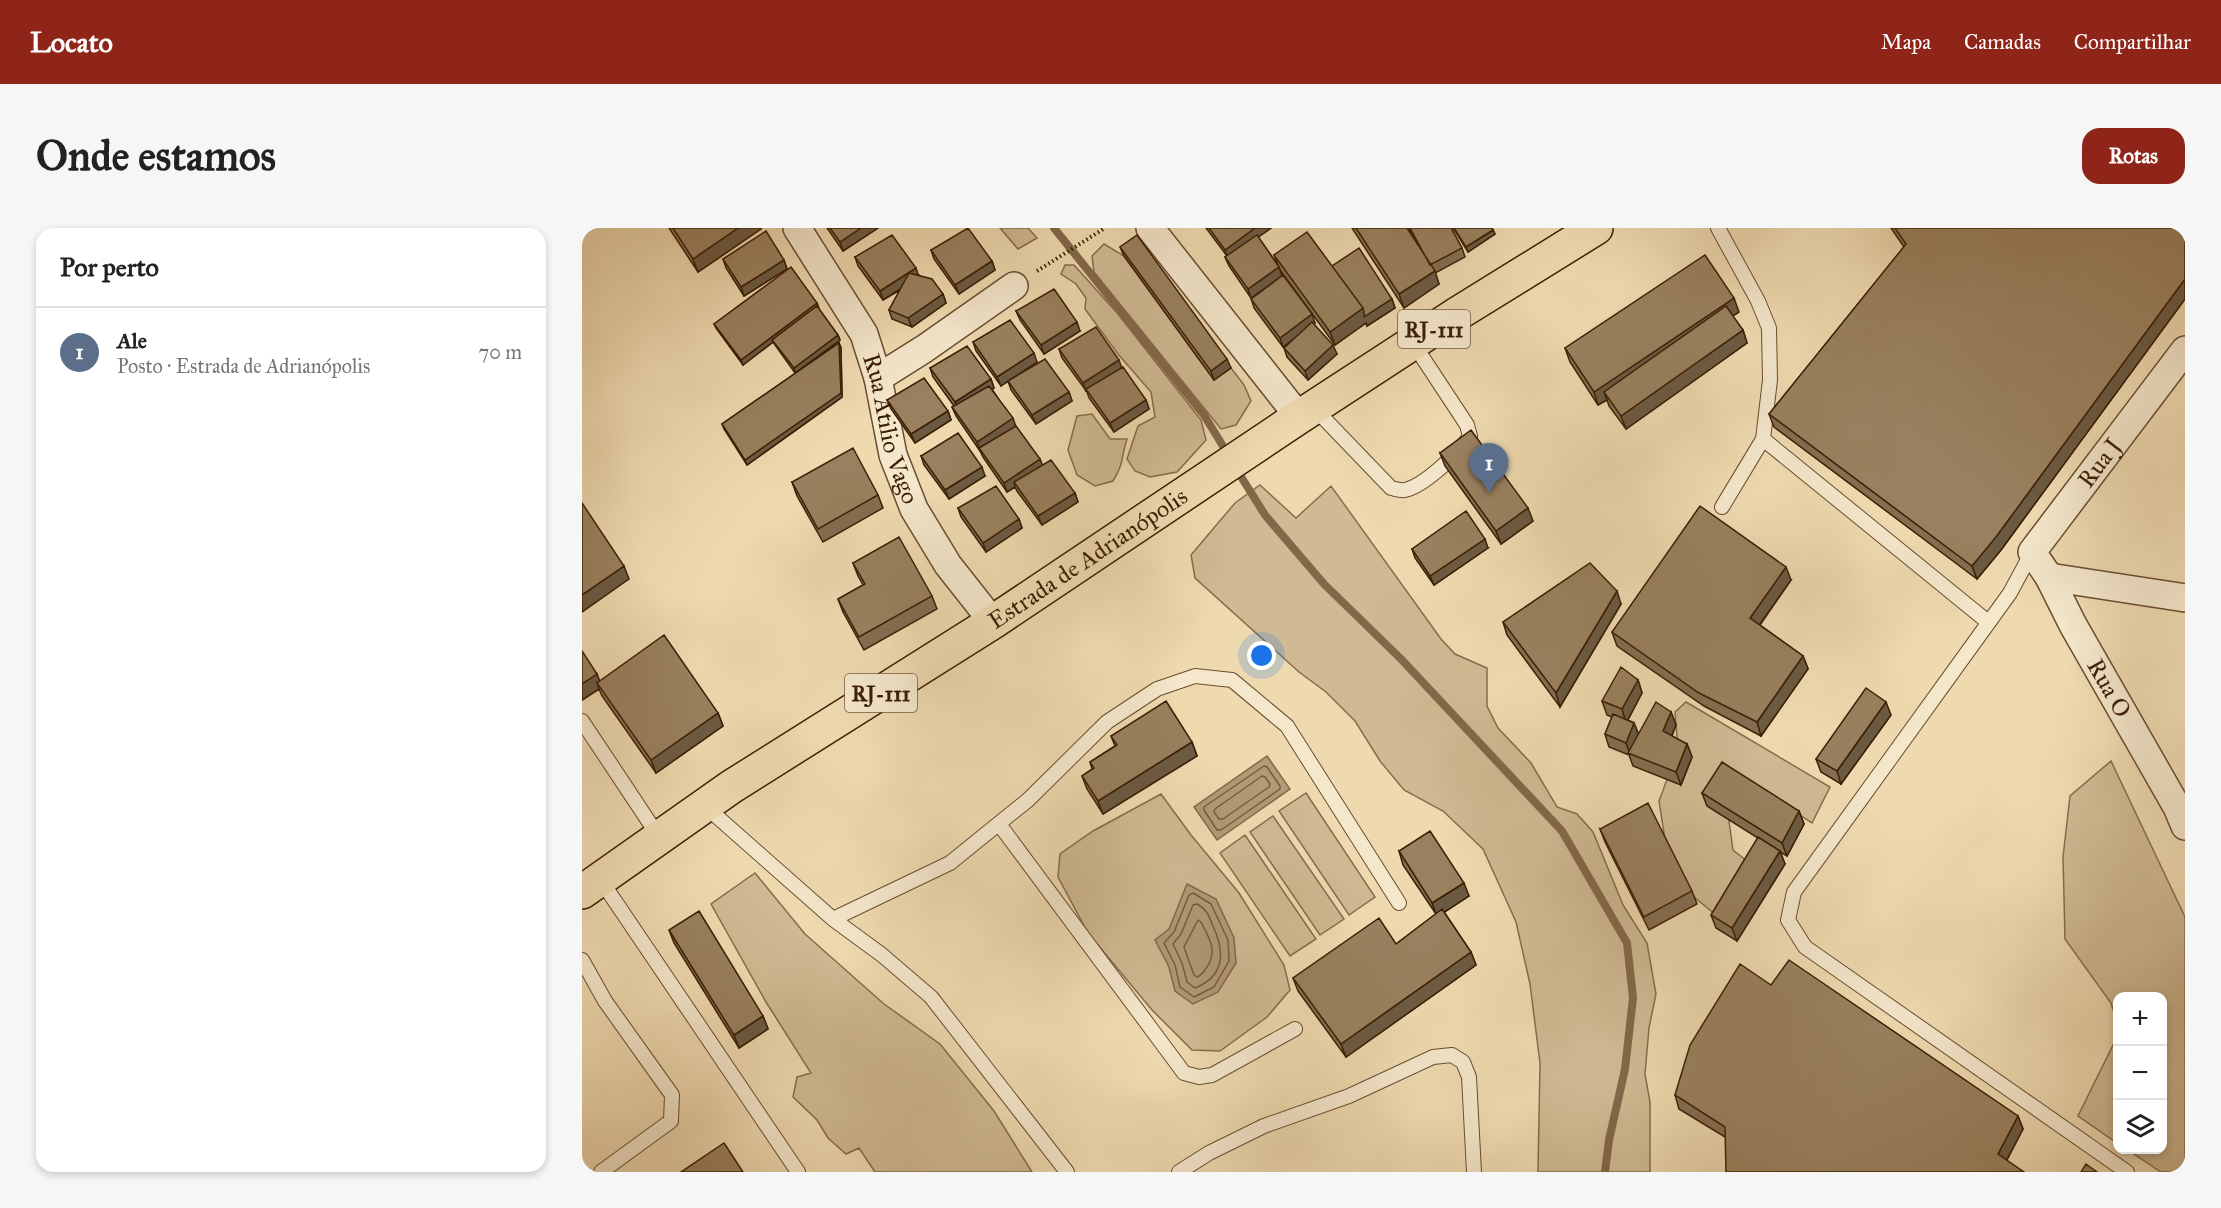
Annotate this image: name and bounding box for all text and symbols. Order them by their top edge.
text: Locato [30,25,113,60]
text: Mapa [1881,29,1931,55]
text: Camadas [1964,29,2041,55]
text: Compartilhar [2074,29,2191,55]
button: Rotas [2082,128,2185,184]
text: Onde estamos [36,130,276,182]
text: Por perto [60,251,159,283]
road number: RJ-111 [1398,310,1470,348]
text: Ale [117,327,147,354]
text: 1 [76,340,83,364]
text: 70 m [479,340,522,364]
street label: Rua Atilio Vago [856,350,926,508]
text: Posto · Estrada de Adrianópolis [117,354,370,378]
street label: Rua J [2071,432,2128,494]
pin: 1 [1470,444,1508,493]
street label: Estrada de Adrianópolis [982,481,1193,636]
your location [1247,641,1276,670]
street label: Rua O [2080,653,2138,723]
road number: RJ-111 [845,674,917,712]
map controls [2113,992,2167,1154]
button: + [2113,992,2167,1046]
button: − [2113,1046,2167,1100]
button: layers [2113,1100,2167,1154]

